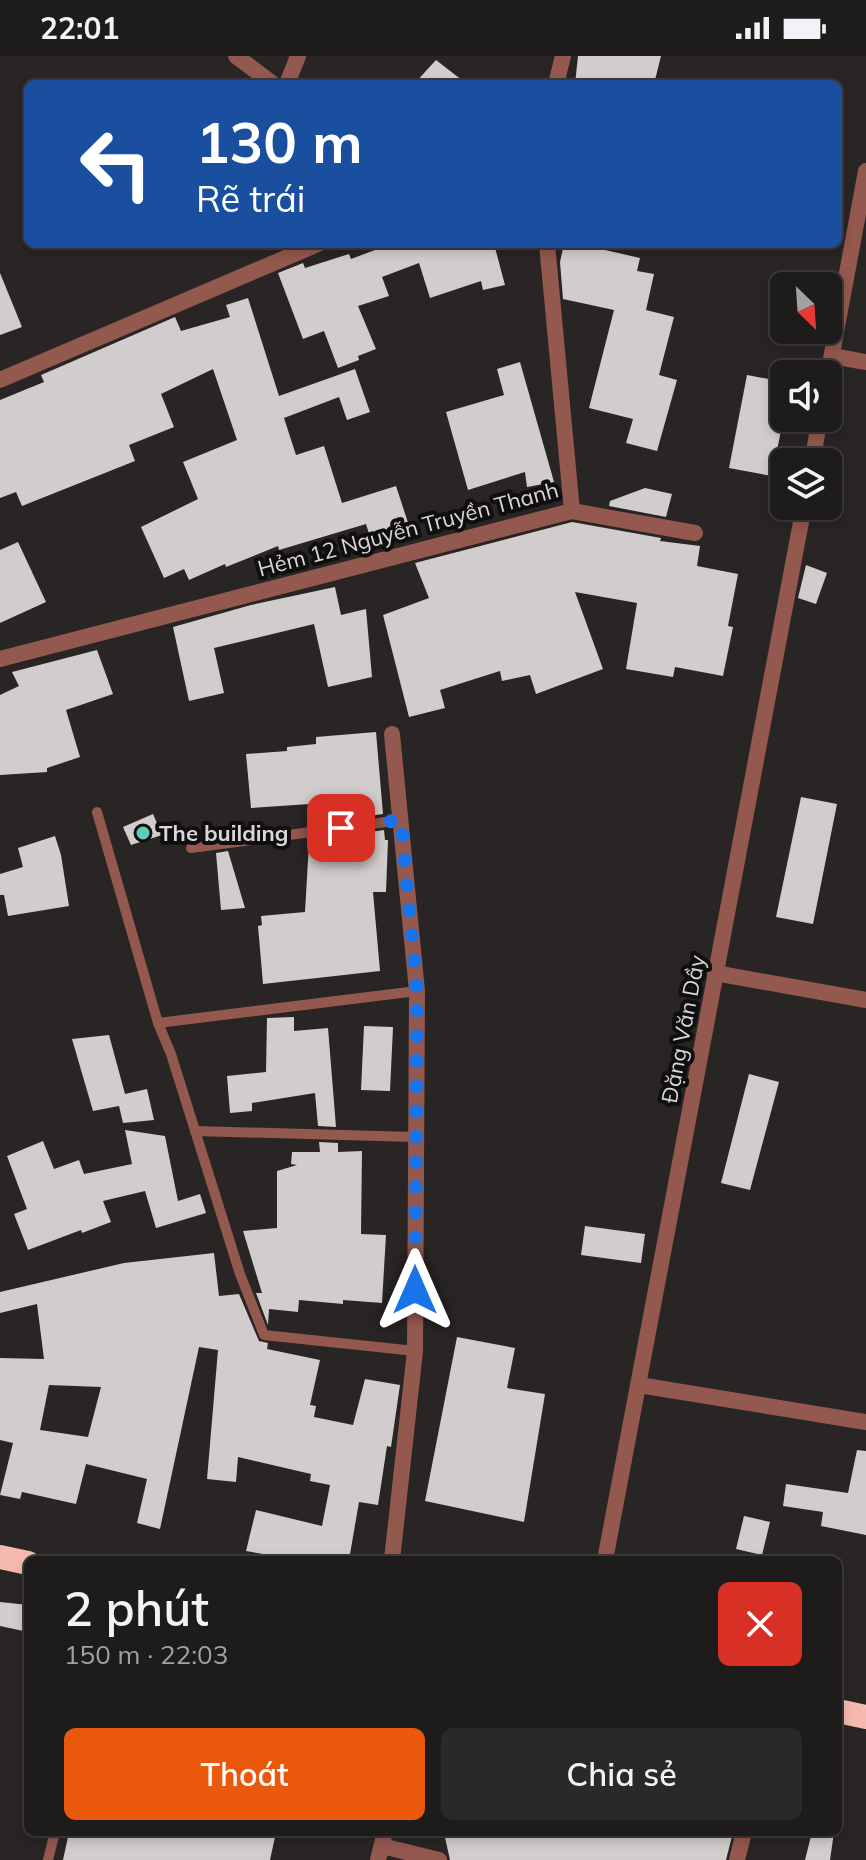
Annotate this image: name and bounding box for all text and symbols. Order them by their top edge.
text: 22:01 [40,9,119,47]
text: 130 m [196,107,363,177]
icon: left [64,112,168,216]
text: Rẽ trái [196,176,305,221]
north arrow [770,272,842,344]
map controls [770,272,842,520]
button: sound [770,360,842,432]
button: layers [770,448,842,520]
street label: Hẻm 12 Nguyễn Truyền Thanh [255,475,561,583]
pin [307,794,375,862]
icon: arrive [319,806,363,850]
place label: The building [159,819,289,847]
marker: The building [134,824,152,842]
street label: Đặng Văn Dầy [655,952,711,1105]
position arrow [373,1248,457,1332]
text: 2 phút [64,1578,209,1638]
button: close [718,1582,802,1666]
text: 150 m · 22:03 [64,1638,228,1671]
button: Thoát [64,1728,425,1820]
button: Chia sẻ [441,1728,802,1820]

